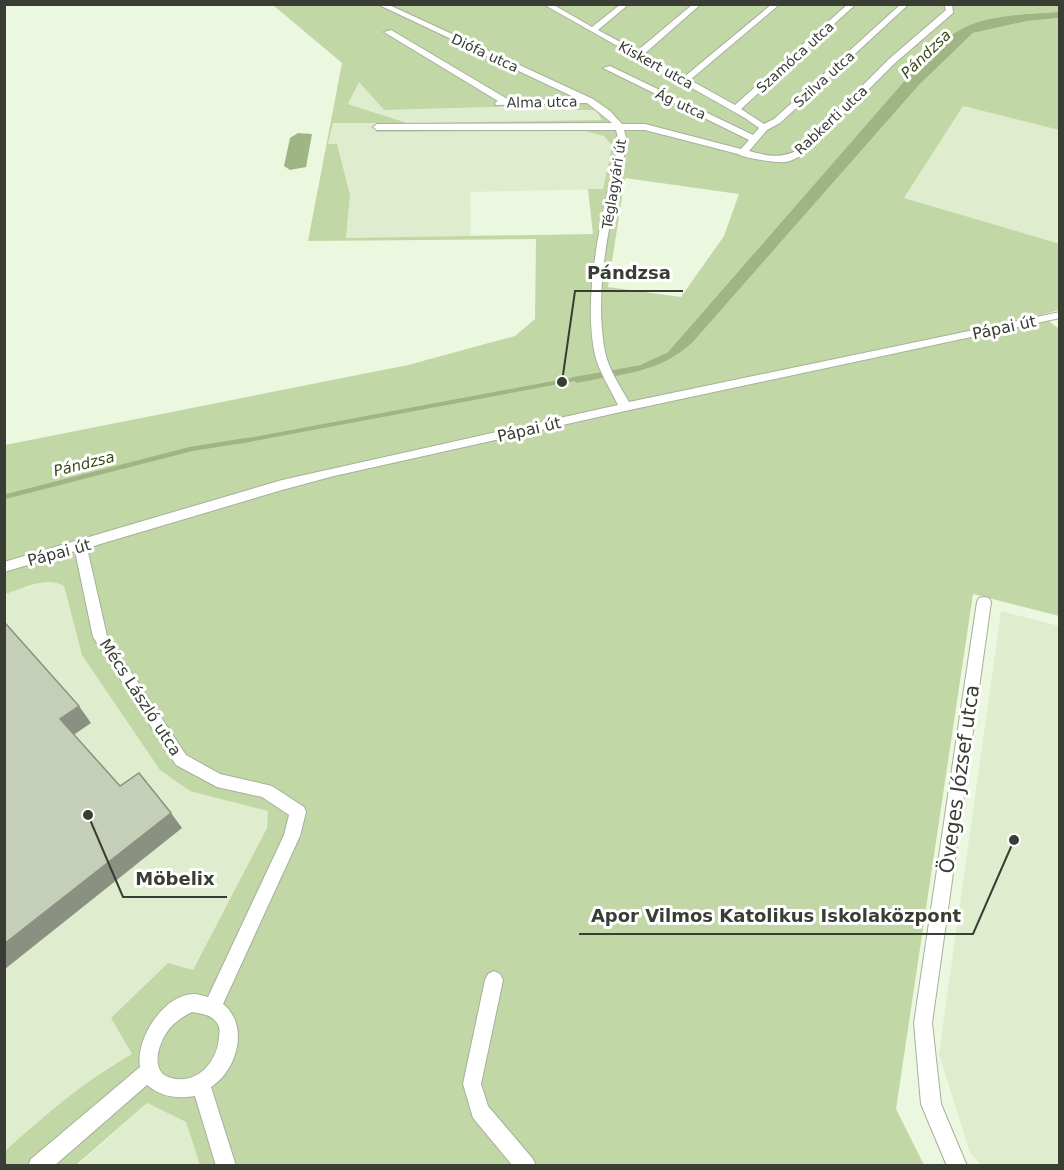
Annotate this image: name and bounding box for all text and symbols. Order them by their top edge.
street label: Szamóca utca [753,18,837,96]
water label: Pándzsa [897,26,955,82]
street label: Diófa utca [449,31,521,75]
street label: Kiskert utca [616,38,696,92]
street label: Szilva utca [790,48,858,110]
street label: Rabkerti utca [791,82,871,158]
street label: Ág utca [653,85,709,123]
street label: Alma utca [506,93,578,111]
street label: Téglagyári út [599,138,629,231]
callout: Pándzsa [575,255,683,291]
text: Pándzsa [587,262,671,283]
street label: Pápai út [971,311,1038,344]
street label: Pápai út [495,413,563,446]
water label: Pándzsa [52,448,116,480]
street label: Pápai út [25,535,93,570]
street label: Mécs László utca [96,635,185,759]
street label: Öveges József utca [934,683,984,875]
callout: Möbelix [123,861,227,897]
text: Möbelix [135,868,215,889]
callout: Apor Vilmos Katolikus Iskolaközpont [579,898,973,934]
text: Apor Vilmos Katolikus Iskolaközpont [591,905,961,926]

